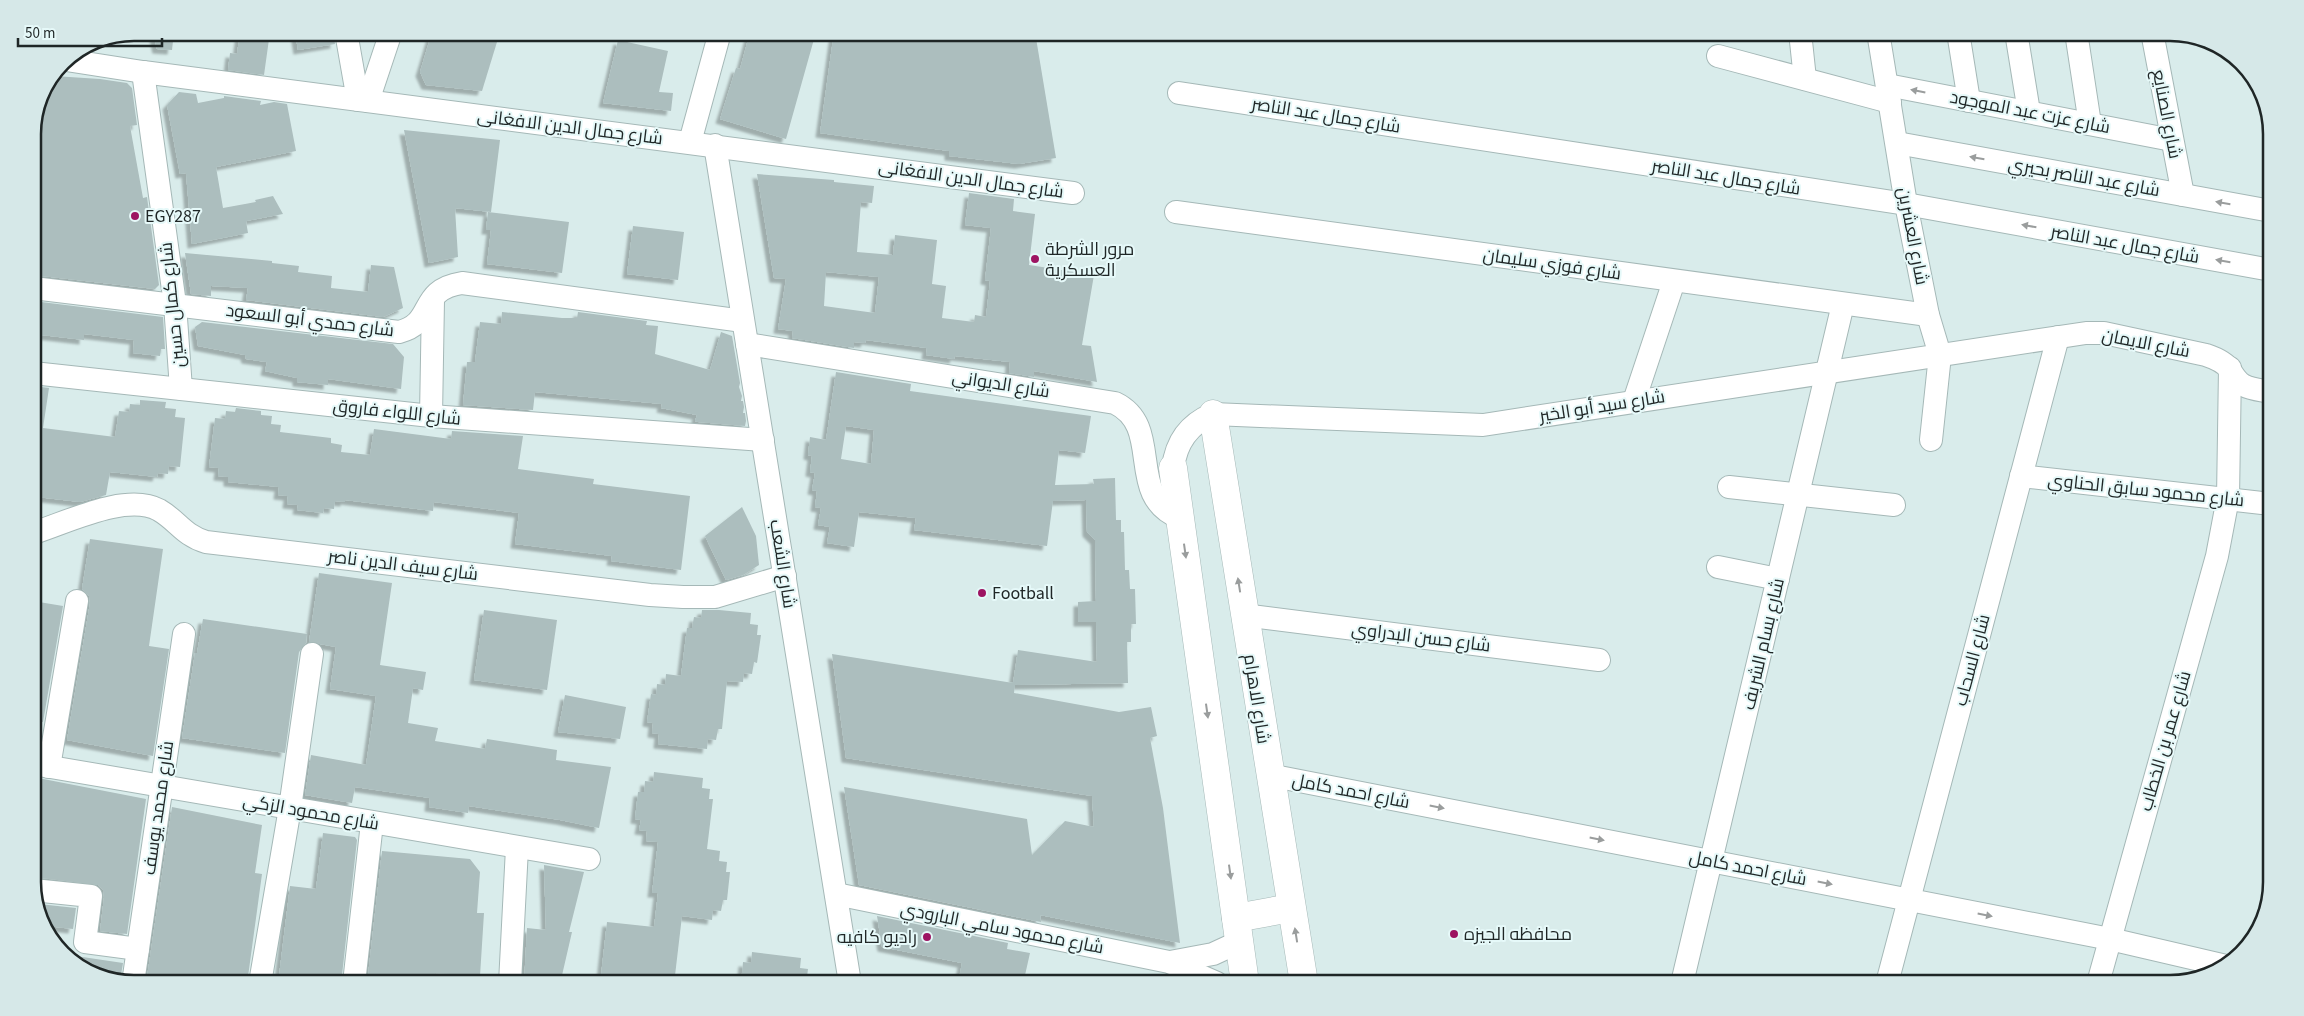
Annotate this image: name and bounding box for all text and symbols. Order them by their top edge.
scale bar [18,15,161,47]
text: 50 m [25,23,55,44]
street label: شارع الصنايع [2146,67,2187,161]
street label: شارع عزت عبد الموجود [1948,85,2112,140]
one-way arrow [1910,87,1926,95]
street label: شارع جمال عبد الناصر [1249,91,1402,140]
street label: شارع جمال الدين الافغانى [476,104,664,151]
street label: شارع عبد الناصر بحيري [2006,152,2162,204]
street label: شارع جمال عبد الناصر [1649,153,1802,202]
street label: شارع جمال الدين الافغانى [877,154,1065,205]
one-way arrow [1970,154,1985,162]
street label: شارع العشرين [1891,185,1934,287]
one-way arrow [2215,198,2231,206]
place label: EGY287 [145,204,201,229]
marker: EGY287 [129,210,141,222]
street label: شارع جمال عبد الناصر [2048,219,2201,270]
one-way arrow [2021,222,2037,230]
place label: مرور الشرطة العسكرية [1045,237,1134,283]
street label: شارع كمال حسين [153,241,192,369]
street label: شارع فوزي سليمان [1481,242,1623,288]
marker: مرور الشرطة العسكرية [1029,253,1041,265]
one-way arrow [2215,257,2231,265]
street label: شارع حمدي أبو السعود [224,298,396,344]
street label: شارع الايمان [2100,323,2192,364]
street label: شارع الديواني [950,364,1052,406]
street label: شارع سيد أبو الخير [1536,384,1667,429]
street label: شارع اللواء فاروق [332,393,462,432]
street label: شارع محمود سابق الحناوي [2046,468,2246,514]
street label: شارع الشعب [763,518,802,610]
one-way arrow [1181,543,1189,559]
street label: شارع سيف الدين ناصر [325,544,480,587]
street label: شارع بسام الشريف [1736,576,1791,712]
one-way arrow [1234,577,1242,593]
place label: Football [992,581,1054,606]
marker: Football [976,587,988,599]
street label: شارع السحاب [1948,611,1997,709]
street label: شارع حسن البدراوي [1350,617,1492,659]
street label: شارع الاهرام [1237,652,1276,746]
street label: شارع عمر بن الخطاب [2133,668,2197,814]
one-way arrow [1203,704,1211,720]
street label: شارع محمد يوسف [137,739,180,877]
street label: شارع احمد كامل [1290,768,1412,815]
street label: شارع محمود الزكي [241,788,381,838]
one-way arrow [1430,804,1446,812]
one-way arrow [1589,835,1605,843]
street label: شارع احمد كامل [1687,845,1809,892]
one-way arrow [1226,865,1234,881]
one-way arrow [1818,880,1834,888]
street label: شارع محمود سامي البارودي [898,896,1106,961]
one-way arrow [1977,911,1993,919]
place label: محافظه الجيزه [1464,922,1572,947]
place label: راديو كافيه [837,925,917,950]
one-way arrow [1292,927,1300,943]
marker: محافظه الجيزه [1448,928,1460,940]
marker: راديو كافيه [921,931,933,943]

